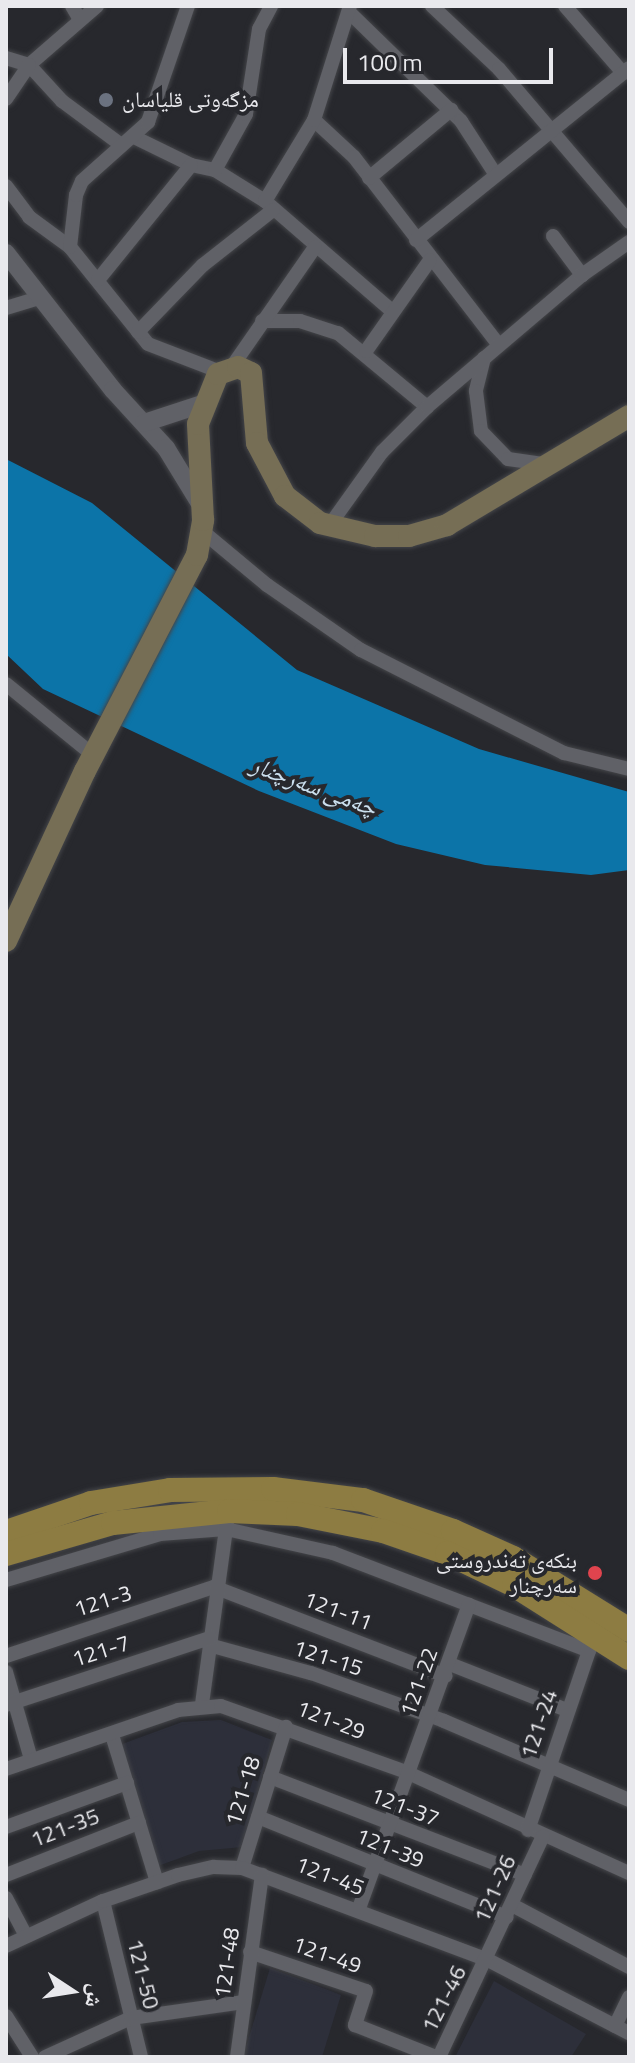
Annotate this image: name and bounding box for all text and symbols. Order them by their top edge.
scale bar [347,32,557,82]
text: 100 m [357,44,423,80]
place label: مزگەوتی قلیاسان [122,87,259,113]
marker: مزگەوتی قلیاسان [97,91,115,109]
water label: چەمی سەرچنار [247,750,381,822]
place label: بنکەی تەندروستی سەرچنار [436,1547,577,1598]
marker: بنکەی تەندروستی سەرچنار [584,1562,606,1584]
street label: 121-3 [71,1579,135,1623]
street label: 121-11 [300,1586,376,1636]
street label: 121-7 [69,1629,133,1673]
street label: 121-15 [290,1634,366,1682]
street label: 121-22 [394,1644,444,1720]
street label: 121-24 [515,1686,563,1762]
street label: 121-29 [293,1695,369,1745]
street label: 121-18 [220,1753,266,1829]
street label: 121-37 [367,1782,443,1832]
street label: 121-35 [27,1803,103,1853]
street label: 121-39 [352,1822,428,1874]
street label: 121-45 [292,1851,368,1901]
street label: 121-26 [468,1851,522,1927]
street label: 121-48 [209,1926,245,2000]
street label: 121-49 [289,1931,365,1979]
street label: 121-50 [122,1936,164,2012]
north arrow [32,1951,112,2031]
street label: 121-46 [416,1961,472,2037]
text: ش [76,1981,115,2011]

